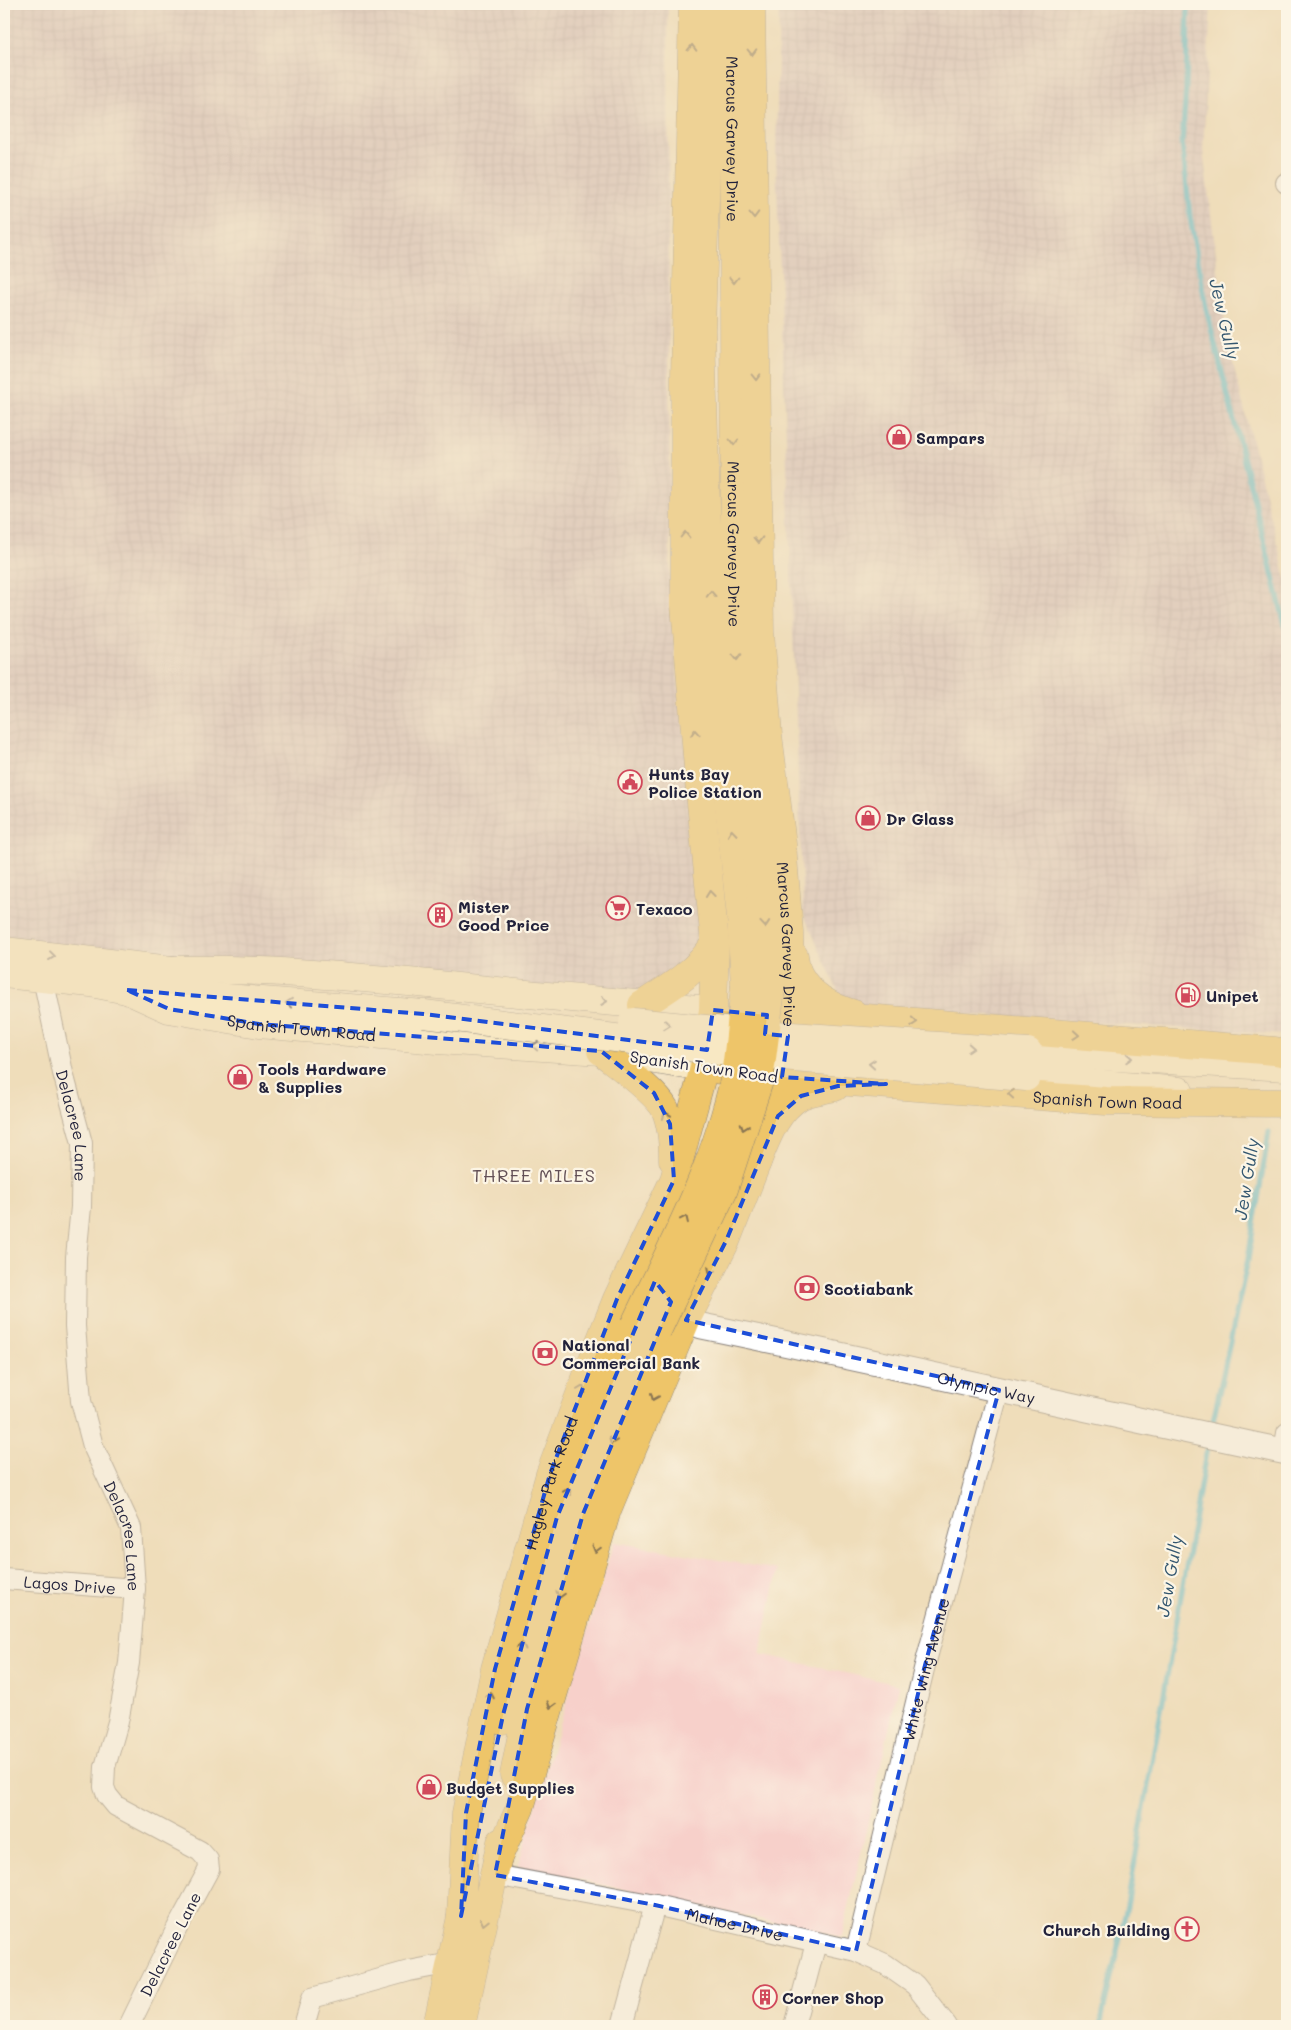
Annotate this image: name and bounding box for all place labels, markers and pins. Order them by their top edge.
shop icon: Sampars [886,424,912,450]
place label: Sampars [916,427,985,448]
place label: Hunts Bay Police Station [648,763,762,802]
public building icon: Hunts Bay Police Station [617,769,643,795]
shop icon: Dr Glass [855,805,881,831]
place label: Dr Glass [886,808,954,829]
supermarket icon: Texaco [605,895,631,921]
place label: Mister Good Price [458,896,549,935]
place label: Texaco [636,898,693,919]
building icon: Mister Good Price [427,902,453,928]
fuel station icon: Unipet [1175,982,1201,1008]
place label: Unipet [1206,985,1259,1006]
place label: Tools Hardware & Supplies [258,1058,386,1097]
shop icon: Tools Hardware & Supplies [227,1064,253,1090]
bank icon: Scotiabank [794,1275,820,1301]
place label: Scotiabank [824,1278,913,1299]
place label: National Commercial Bank [562,1334,700,1373]
bank icon: National Commercial Bank [532,1340,558,1366]
shop icon: Budget Supplies [416,1774,442,1800]
place label: Budget Supplies [446,1777,575,1798]
church icon: Church Building [1174,1916,1200,1942]
place label: Church Building [1043,1919,1170,1940]
building icon: Corner Shop [752,1984,778,2010]
place label: Corner Shop [782,1987,884,2008]

